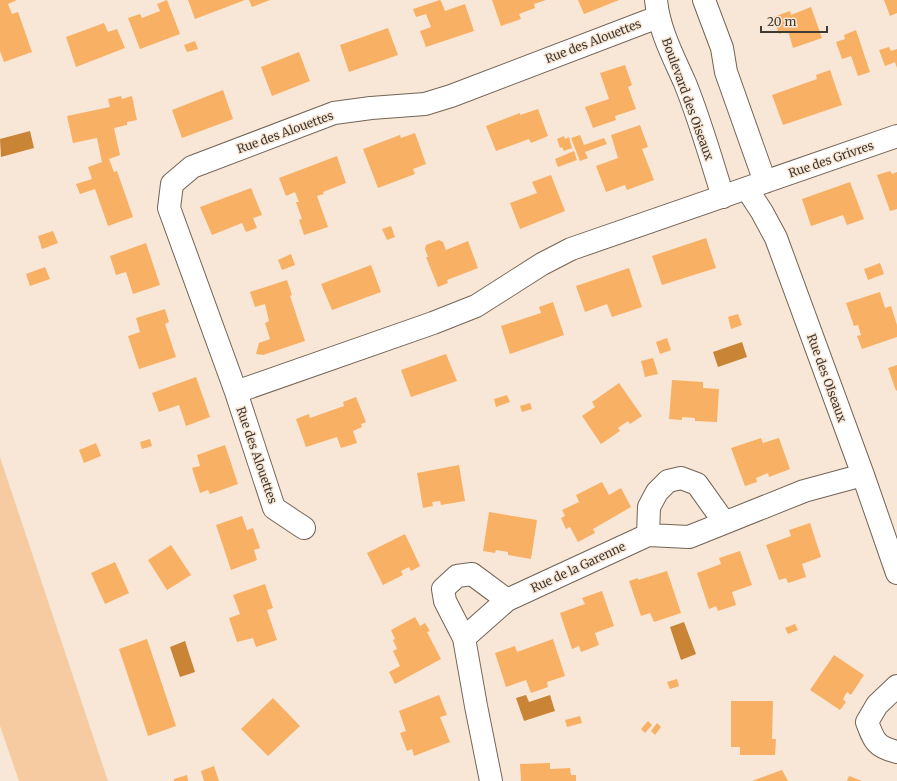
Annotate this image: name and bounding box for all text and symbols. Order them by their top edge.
scale bar [761,8,827,34]
text: 20 m [767,14,796,29]
street label: Rue des Alouettes [543,16,643,66]
street label: Boulevard des Oiseaux [659,36,717,163]
street label: Rue des Alouettes [235,108,335,156]
street label: Rue des Grivres [786,137,876,181]
street label: Rue des OIseaux [804,332,850,425]
street label: Rue des Alouettes [233,404,281,506]
street label: Rue de la Garenne [528,538,628,596]

